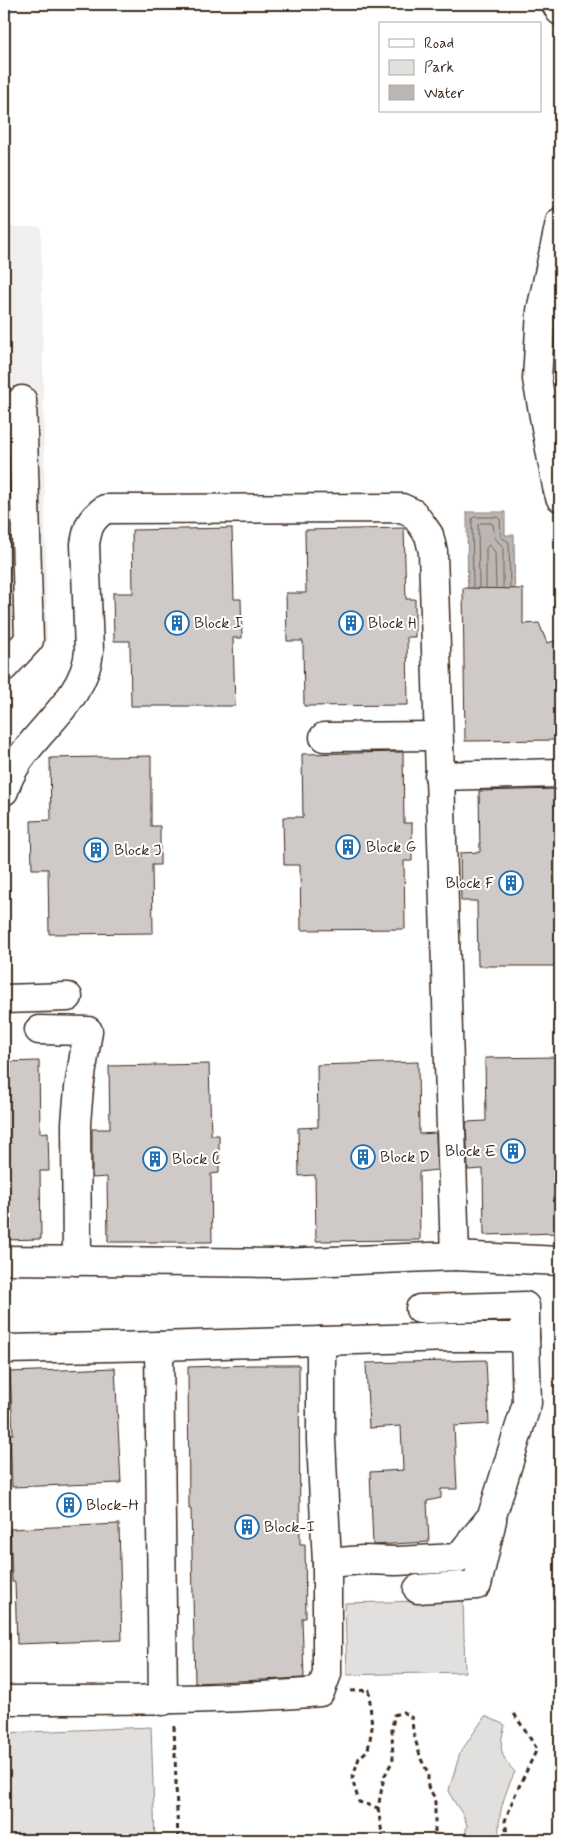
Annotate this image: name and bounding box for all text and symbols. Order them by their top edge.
legend [379,22,542,112]
text: Road [424,34,454,54]
text: Park [424,58,454,78]
text: Water [424,84,464,104]
building icon: Block I [164,610,190,636]
building icon: Block H [338,610,364,636]
place label: Block I [194,613,243,634]
place label: Block H [368,613,417,634]
building icon: Block G [335,834,361,860]
building icon: Block J [83,837,109,863]
place label: Block G [366,837,417,858]
place label: Block J [114,840,162,861]
building icon: Block F [498,870,524,896]
place label: Block F [445,873,494,894]
building icon: Block E [500,1138,526,1164]
place label: Block E [445,1141,496,1162]
building icon: Block D [350,1144,376,1170]
building icon: Block C [142,1146,168,1172]
place label: Block D [380,1147,430,1168]
place label: Block C [172,1149,221,1170]
building icon: Block-H [56,1492,82,1518]
place label: Block-H [86,1495,139,1516]
building icon: Block-I [234,1514,260,1540]
place label: Block-I [264,1517,315,1538]

